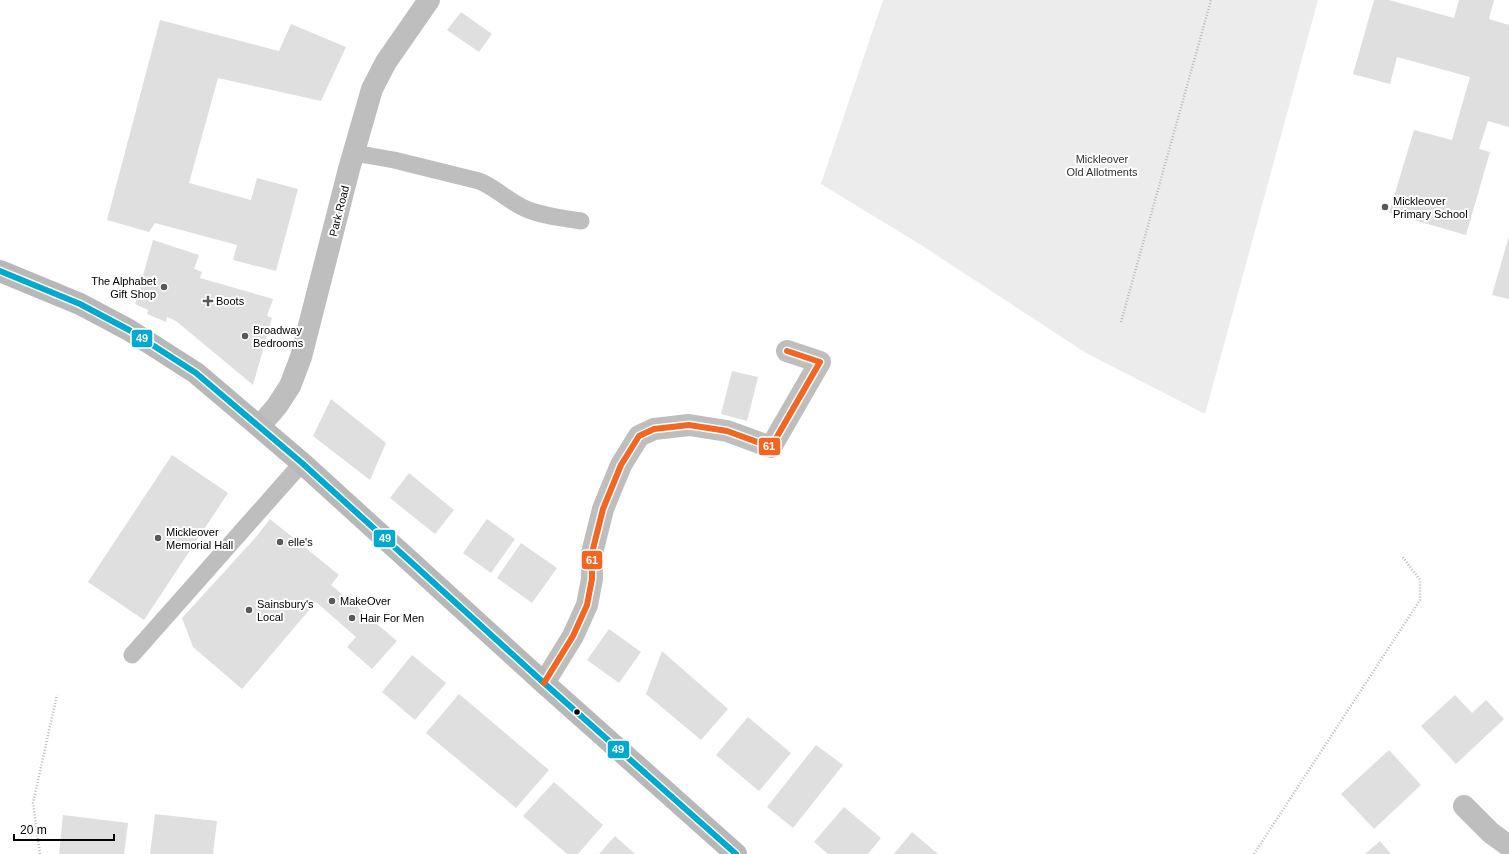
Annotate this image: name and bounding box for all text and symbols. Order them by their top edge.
park label: Mickleover Old Allotments [1067,153,1138,178]
street label: Park Road [327,184,351,238]
place label: Mickleover Primary School [1393,195,1468,220]
marker: Mickleover Primary School [1380,202,1390,212]
place label: The Alphabet Gift Shop [91,275,156,300]
marker: The Alphabet Gift Shop [159,282,169,292]
place label: Boots [216,295,245,307]
marker: Boots [203,296,213,306]
place label: Broadway Bedrooms [253,324,304,349]
line badge: 49 [131,329,153,348]
marker: Broadway Bedrooms [240,331,250,341]
text: 49 [136,332,148,344]
line badge: 61 [758,437,781,456]
text: 61 [763,440,775,452]
place label: Mickleover Memorial Hall [166,526,233,551]
line badge: 49 [373,529,396,548]
text: 49 [379,532,391,544]
marker: Mickleover Memorial Hall [153,533,163,543]
place label: elle's [288,536,313,548]
marker: elle's [275,537,285,547]
line badge: 61 [581,550,603,570]
text: 61 [586,554,598,566]
place label: MakeOver [340,595,391,607]
marker: MakeOver [327,596,337,606]
place label: Sainsbury's Local [257,598,314,623]
marker: Sainsbury's Local [244,605,254,615]
place label: Hair For Men [360,612,424,624]
marker: Hair For Men [347,613,357,623]
unlabelled marker [572,707,582,717]
line badge: 49 [607,740,630,759]
text: 49 [612,743,624,755]
scale bar [14,816,114,842]
text: 20 m [20,823,47,837]

